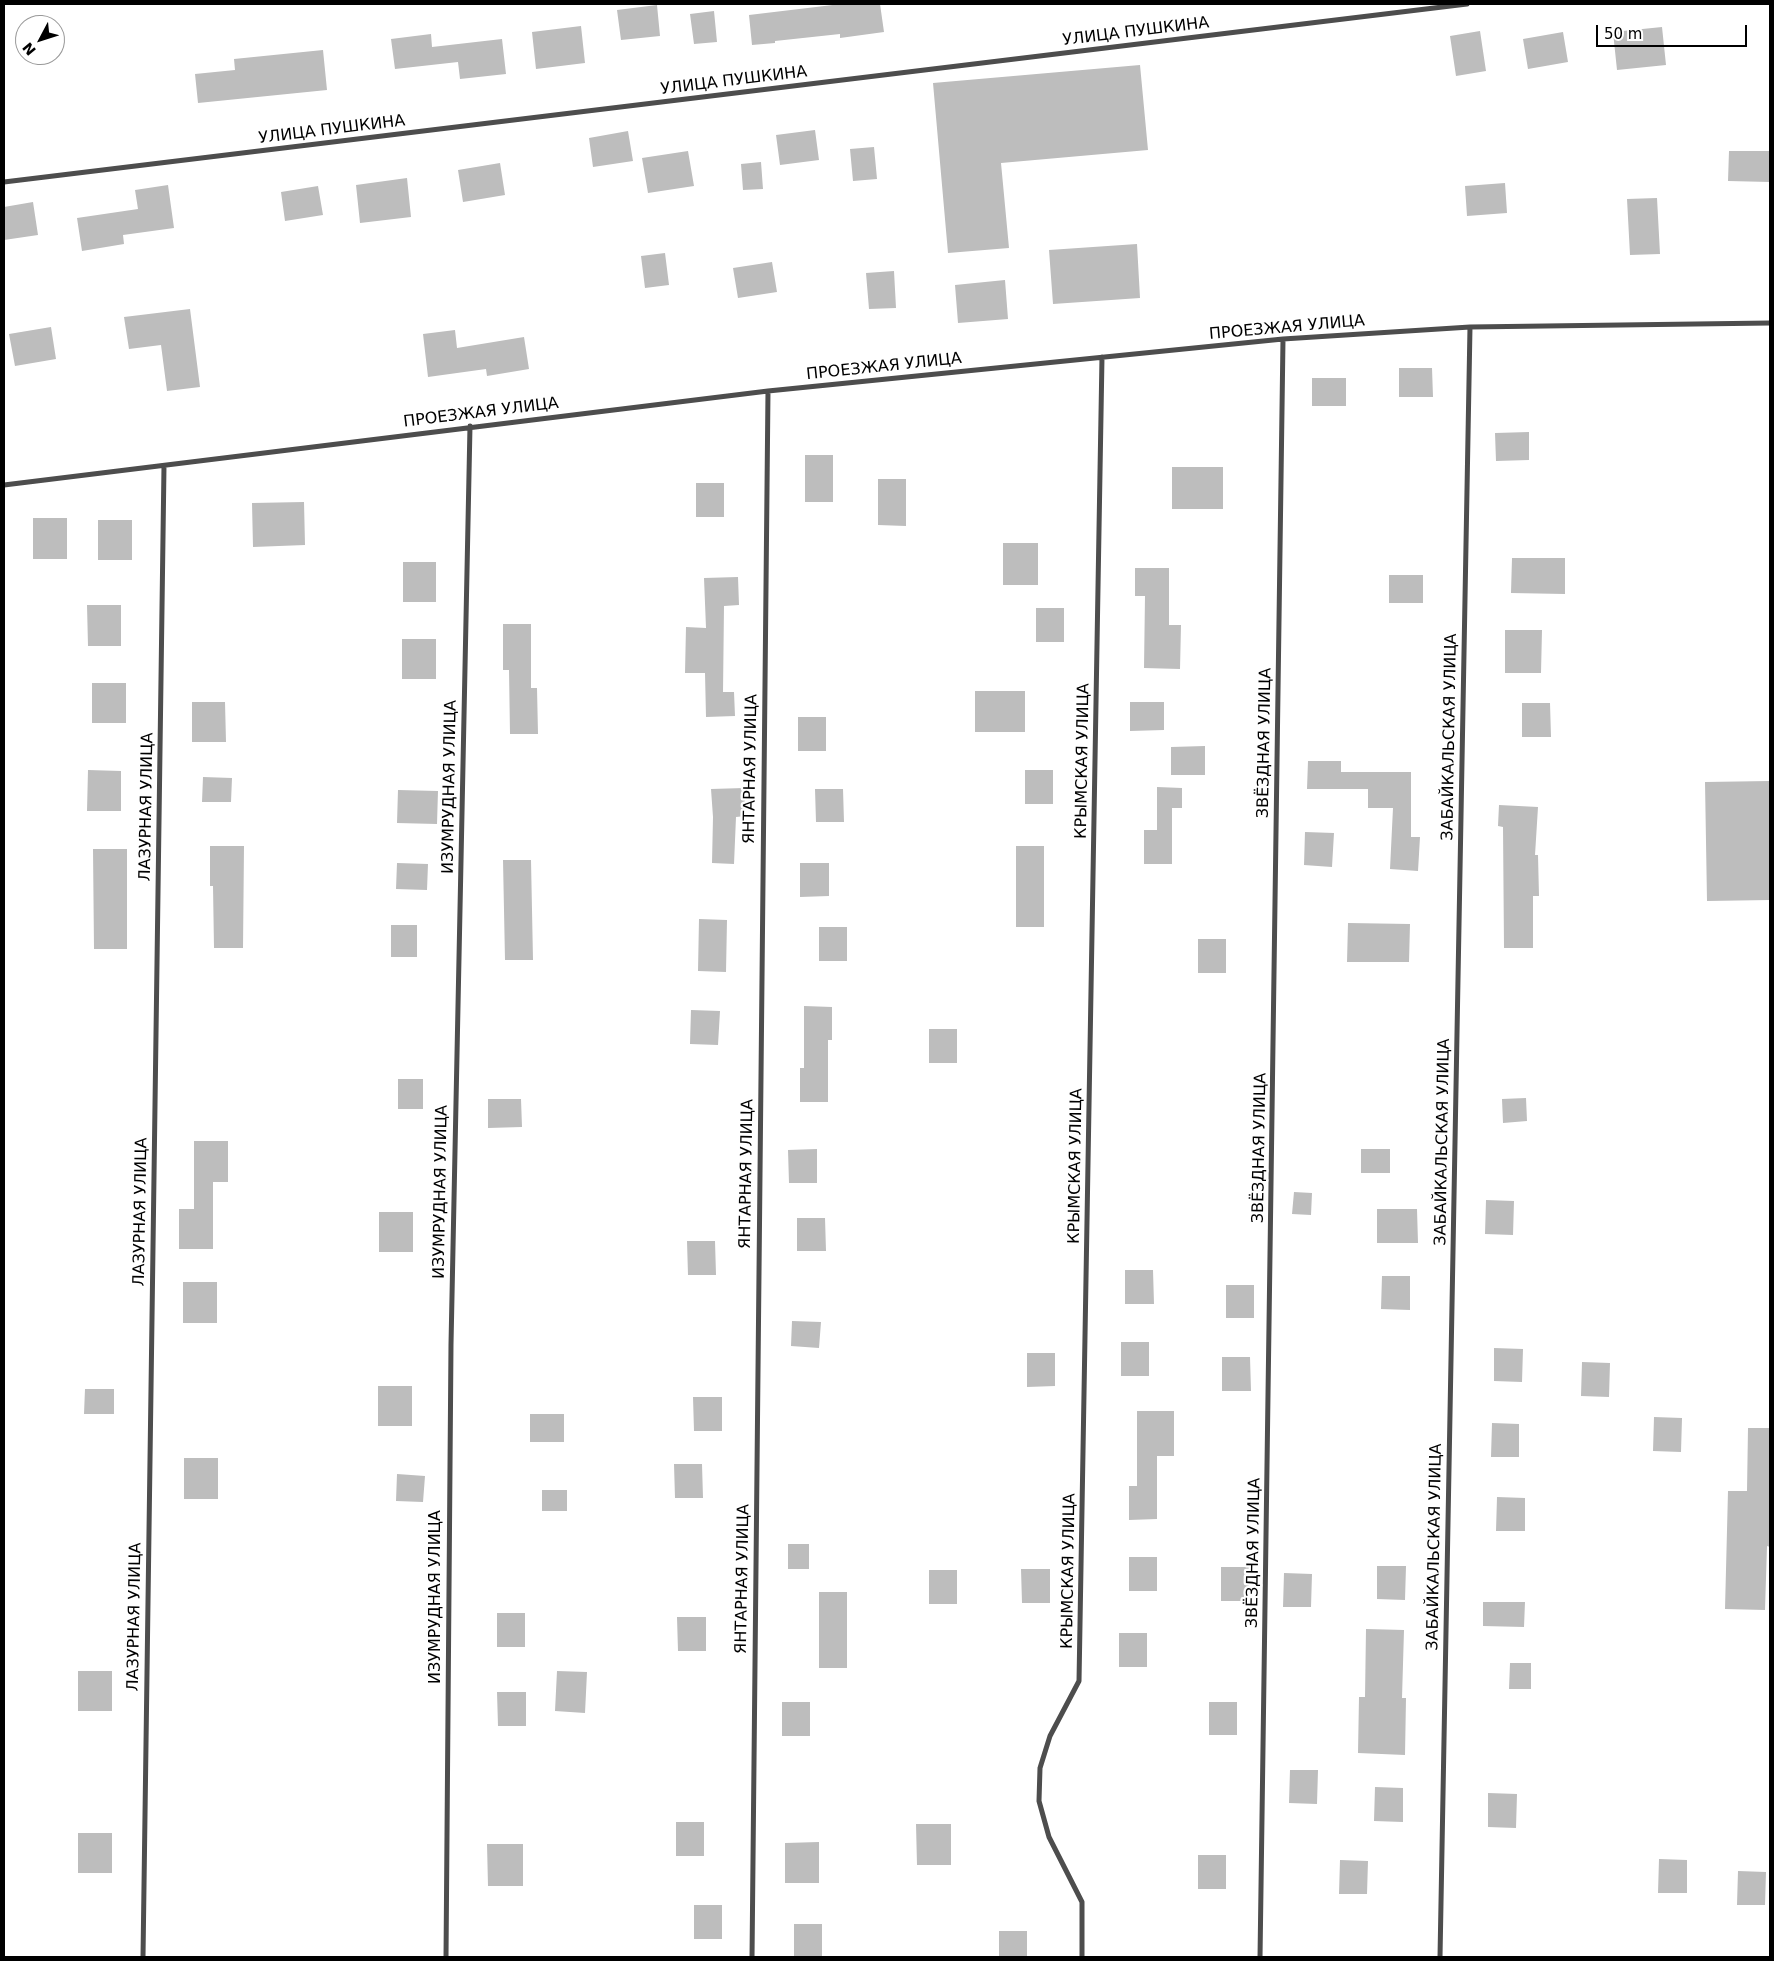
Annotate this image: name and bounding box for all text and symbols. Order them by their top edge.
street label: УЛИЦА ПУШКИНА [1062,13,1210,51]
north arrow [15,15,65,65]
scale bar [1599,15,1750,47]
text: 50 m [1604,25,1642,43]
text: N [19,39,39,59]
street label: УЛИЦА ПУШКИНА [660,62,808,100]
street label: УЛИЦА ПУШКИНА [258,111,406,149]
street label: ПРОЕЗЖАЯ УЛИЦА [1208,312,1366,344]
street label: ПРОЕЗЖАЯ УЛИЦА [805,349,963,385]
street label: ПРОЕЗЖАЯ УЛИЦА [402,394,560,432]
street label: ЗАБАЙКАЛЬСКАЯ УЛИЦА [1439,633,1461,841]
street label: ЗВЁЗДНАЯ УЛИЦА [1254,668,1276,818]
street label: КРЫМСКАЯ УЛИЦА [1072,683,1094,839]
street label: ЯНТАРНАЯ УЛИЦА [740,694,762,844]
street label: ИЗУМРУДНАЯ УЛИЦА [439,700,461,874]
street label: ЛАЗУРНАЯ УЛИЦА [136,732,158,882]
street label: ЗАБАЙКАЛЬСКАЯ УЛИЦА [1432,1038,1454,1246]
street label: ЗВЁЗДНАЯ УЛИЦА [1249,1073,1271,1223]
street label: КРЫМСКАЯ УЛИЦА [1065,1088,1087,1244]
street label: ЯНТАРНАЯ УЛИЦА [736,1099,758,1249]
street label: ИЗУМРУДНАЯ УЛИЦА [430,1105,452,1279]
street label: ЛАЗУРНАЯ УЛИЦА [130,1137,152,1287]
street label: ЗАБАЙКАЛЬСКАЯ УЛИЦА [1424,1443,1446,1651]
street label: ЗВЁЗДНАЯ УЛИЦА [1243,1478,1265,1628]
street label: КРЫМСКАЯ УЛИЦА [1058,1493,1080,1649]
street label: ЯНТАРНАЯ УЛИЦА [732,1504,754,1654]
street label: ИЗУМРУДНАЯ УЛИЦА [426,1510,446,1684]
street label: ЛАЗУРНАЯ УЛИЦА [124,1542,146,1692]

